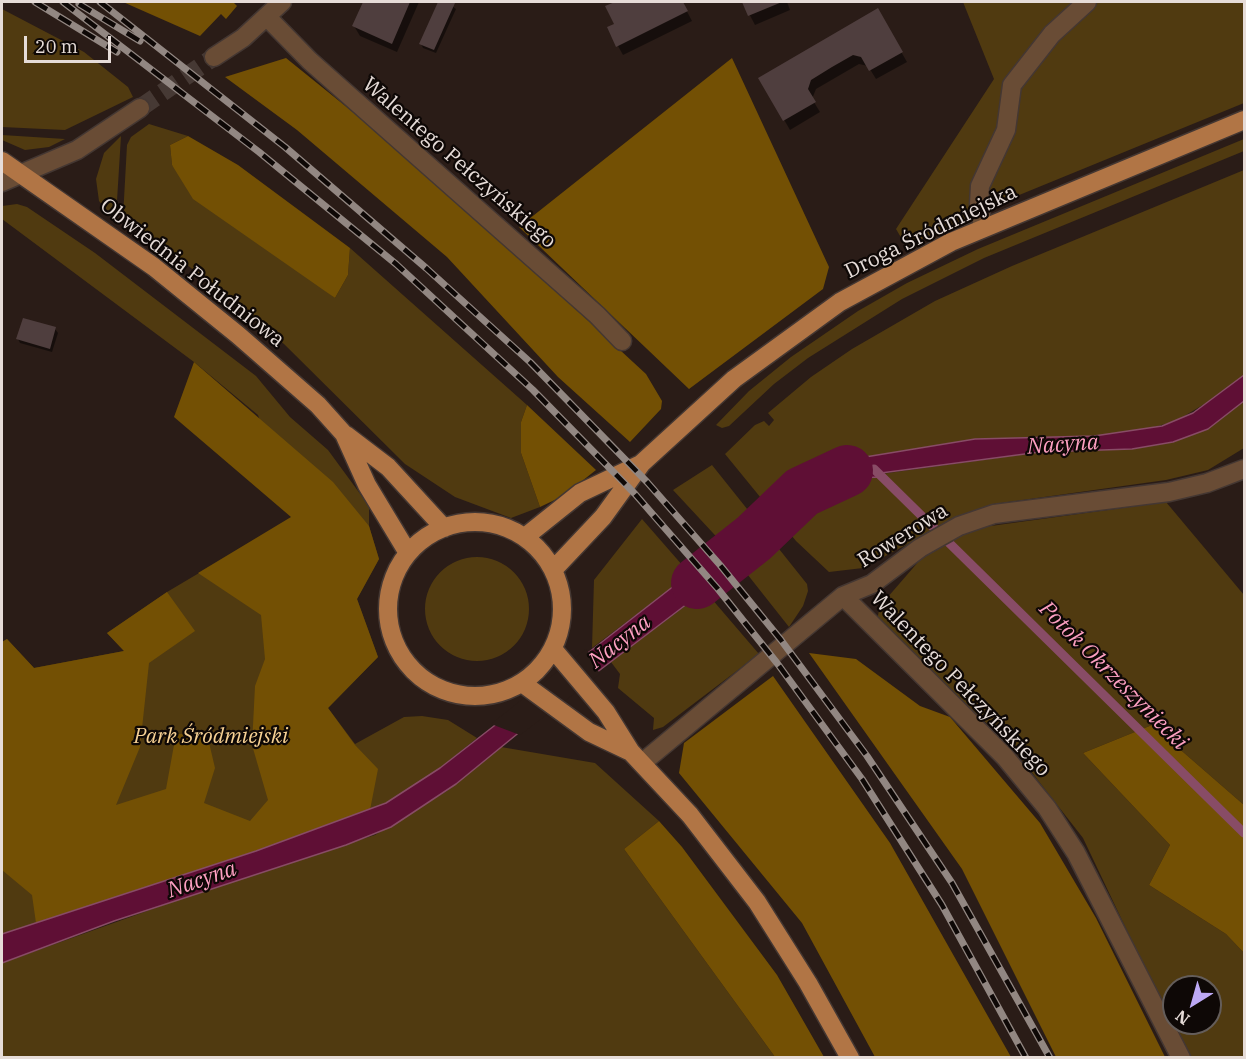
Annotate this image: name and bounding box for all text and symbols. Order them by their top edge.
scale bar [27,24,114,62]
text: 20 m [35,35,78,58]
street label: Walentego Pełczyńskiego [357,72,561,254]
street label: Droga Śródmiejska [841,179,1021,285]
street label: Obwiednia Południowa [95,193,289,353]
water label: Nacyna [1026,429,1100,461]
street label: Rowerowa [853,498,953,574]
street label: Walentego Pełczyńskiego [865,586,1055,782]
water label: Potok Okrzeszyniecki [1033,596,1193,756]
water label: Nacyna [584,610,656,674]
park label: Park Śródmiejski [134,724,288,750]
water label: Nacyna [164,856,240,904]
north arrow [1162,975,1222,1035]
text: N [1171,1006,1193,1030]

